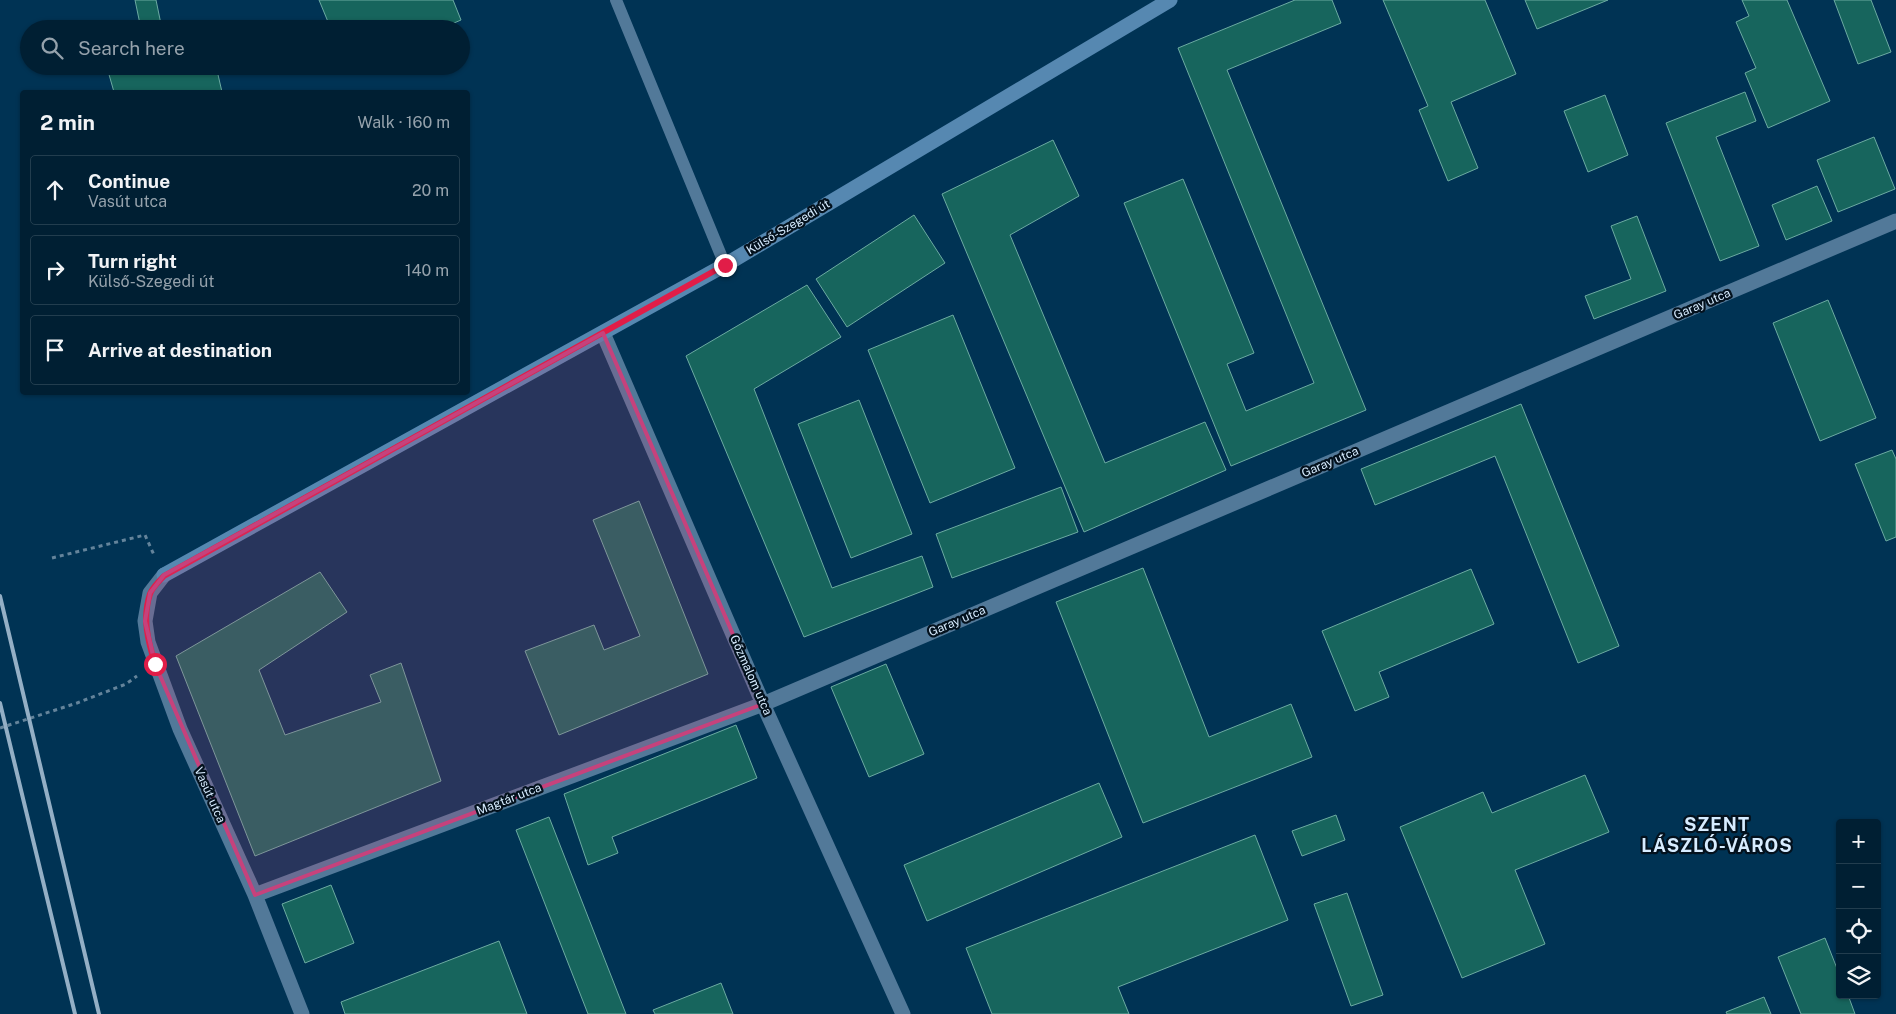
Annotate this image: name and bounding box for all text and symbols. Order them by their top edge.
search box [20,20,470,75]
icon: search [38,34,66,62]
text: Search here [78,37,185,59]
text: 2 min [40,110,95,135]
text: Walk · 160 m [358,113,450,132]
text: Continue [88,170,170,192]
icon: ahead [41,176,69,204]
text: 20 m [412,181,449,200]
text: Vasút utca [88,192,167,211]
street label: Külső-Szegedi út [744,196,833,257]
text: Turn right [88,250,177,272]
route end [714,254,737,277]
icon: right [41,256,69,284]
text: 140 m [405,261,449,280]
text: Külső-Szegedi út [88,272,214,291]
street label: Garay utca [1672,286,1732,322]
icon: arrive [41,336,69,364]
text: Arrive at destination [88,339,272,361]
street label: Garay utca [1300,444,1360,480]
street label: Garay utca [927,603,987,639]
street label: Gőzmalom utca [727,633,775,717]
route start [144,653,167,676]
street label: Vasút utca [192,765,228,825]
street label: Magtár utca [475,780,543,818]
district label: SZENT LÁSZLÓ-VÁROS [1641,814,1793,856]
map controls [1836,819,1881,999]
button: + [1836,819,1881,864]
button: − [1836,864,1881,909]
button: locate [1836,909,1881,954]
button: layers [1836,954,1881,999]

